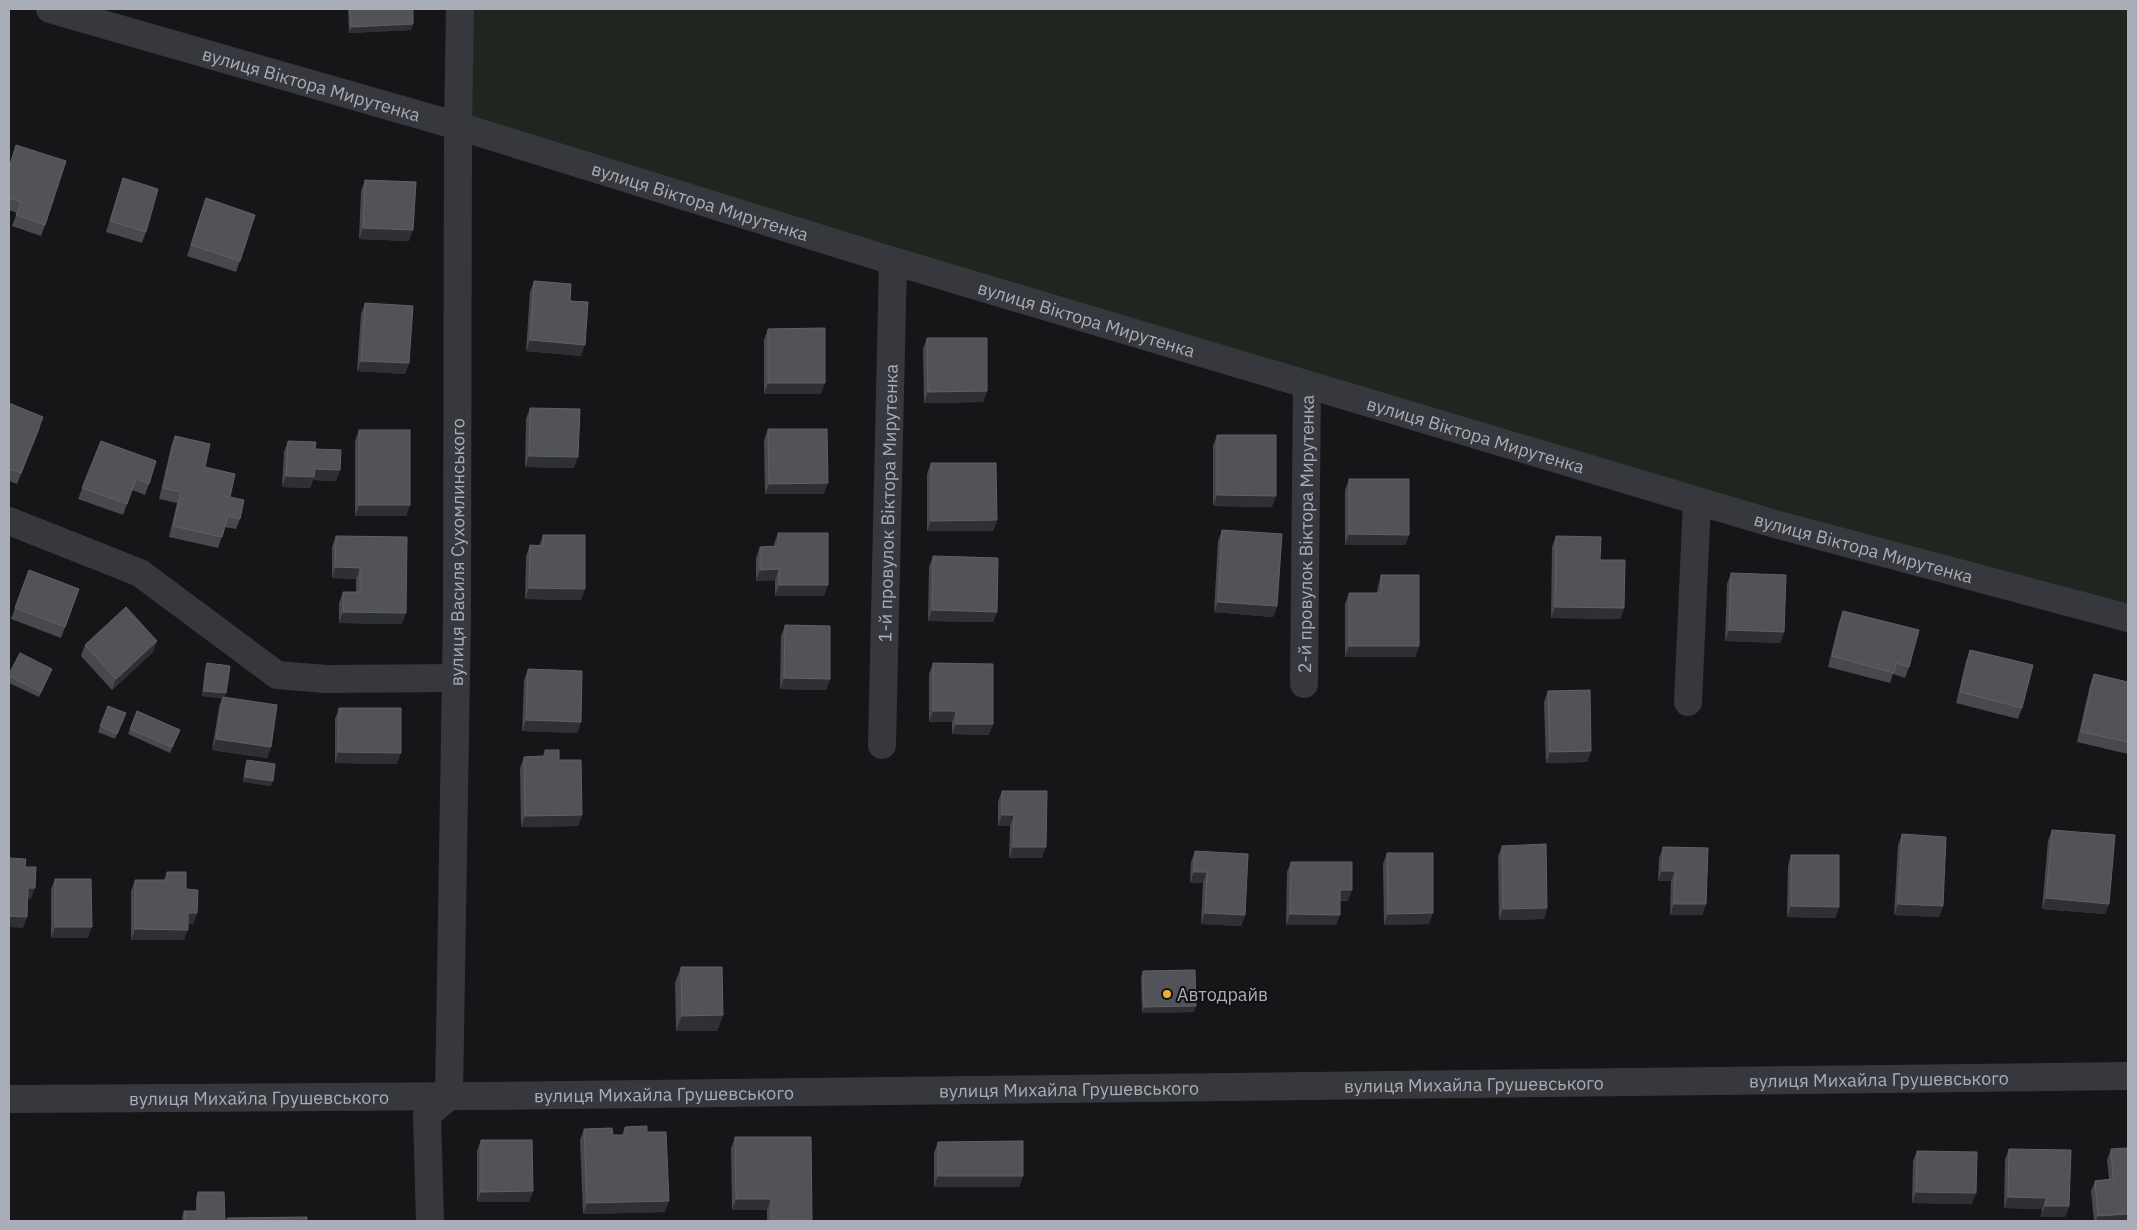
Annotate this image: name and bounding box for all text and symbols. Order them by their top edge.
street label: вулиця Віктора Мирутенка [200,42,423,126]
street label: вулиця Віктора Мирутенка [589,157,812,246]
street label: вулиця Віктора Мирутенка [975,275,1198,362]
street label: 1-й провулок Віктора Мирутенка [873,363,902,642]
street label: вулиця Віктора Мирутенка [1364,391,1588,478]
street label: 2-й провулок Віктора Мирутенка [1293,394,1318,673]
street label: вулиця Василя Сухомлинського [444,418,469,686]
street label: вулиця Віктора Мирутенка [1751,507,1976,588]
place label: Автодрайв [1177,983,1268,1006]
marker: Автодрайв [1161,988,1173,1000]
street label: вулиця Михайла Грушевського [1749,1066,2009,1092]
street label: вулиця Михайла Грушевського [1344,1071,1604,1097]
street label: вулиця Михайла Грушевського [939,1076,1199,1102]
street label: вулиця Михайла Грушевського [534,1081,794,1107]
street label: вулиця Михайла Грушевського [129,1085,389,1110]

